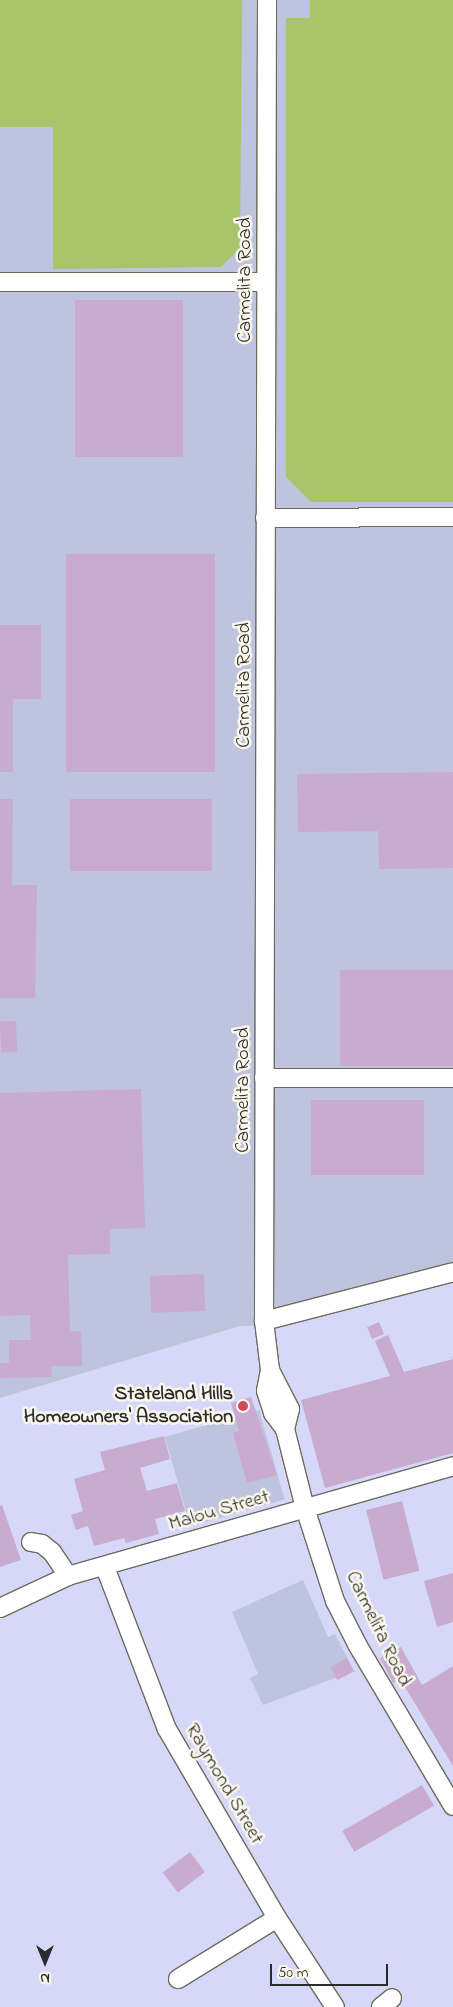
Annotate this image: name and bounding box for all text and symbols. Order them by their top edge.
street label: Carmelita Road [233,217,257,343]
street label: Carmelita Road [232,622,256,748]
street label: Carmelita Road [231,1027,255,1153]
place label: Stateland Hills Homeowners' Association [24,1382,233,1429]
marker: Stateland Hills Homeowners' Association [237,1400,249,1412]
street label: Malou Street [166,1485,272,1537]
street label: Carmelita Road [340,1567,416,1691]
street label: Raymond Street [180,1719,268,1849]
north arrow [20,1937,70,1987]
scale bar [273,1954,390,1986]
text: 50 m [278,1962,308,1984]
text: N [40,1967,50,1988]

